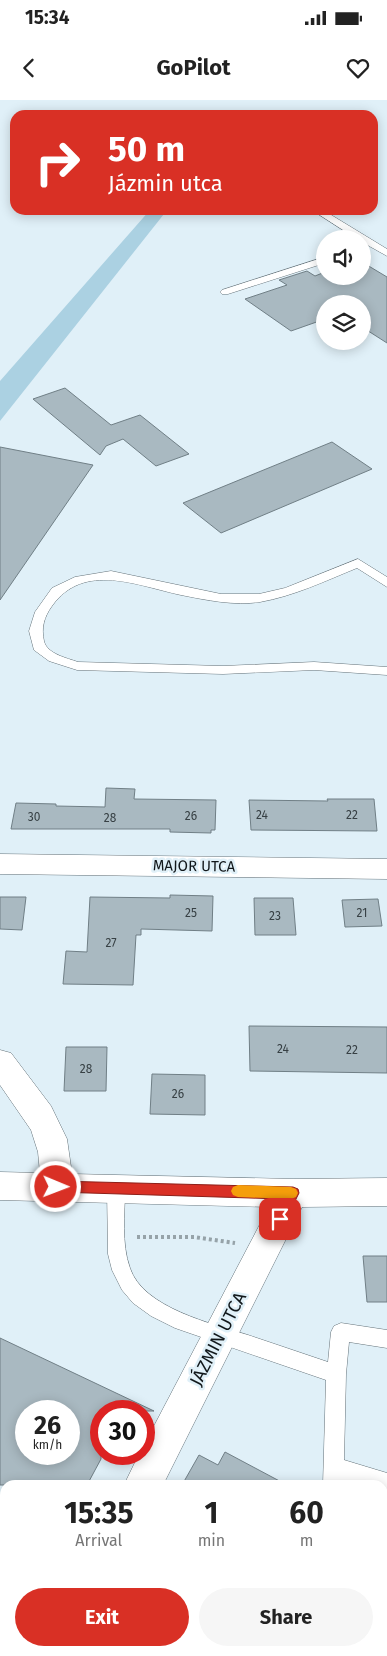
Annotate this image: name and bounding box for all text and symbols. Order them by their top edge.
text: 15:34 [25,6,69,29]
icon: back [15,54,43,82]
text: GoPilot [156,54,231,81]
icon: heart [344,54,372,82]
text: 50 m [108,128,185,170]
icon: right [25,130,90,195]
text: Jázmin utca [108,170,223,197]
map controls [316,230,371,350]
button: sound [316,230,371,285]
button: layers [316,295,371,350]
house number: 24 [256,808,269,822]
house number: 22 [346,808,358,822]
house number: 26 [185,809,197,823]
house number: 30 [28,810,41,824]
house number: 28 [104,811,117,825]
street label: MAJOR UTCA [153,856,236,876]
house number: 25 [185,906,197,920]
house number: 21 [357,906,367,920]
house number: 23 [269,909,281,923]
house number: 27 [105,936,117,950]
house number: 24 [277,1042,290,1056]
house number: 22 [346,1043,358,1057]
house number: 28 [80,1062,93,1076]
house number: 26 [172,1087,184,1101]
position arrow [29,1160,81,1212]
pin [259,1198,301,1240]
icon: arrive [266,1205,294,1233]
street label: JÁZMIN UTCA [184,1287,251,1390]
speed limit sign: 30 [90,1400,155,1465]
text: 26 [34,1411,61,1441]
text: km/h [33,1438,62,1452]
text: 15:35 [64,1495,134,1531]
text: 1 [204,1495,218,1531]
text: 60 [289,1495,324,1531]
text: Arrival [75,1531,122,1550]
text: min [198,1531,225,1550]
text: m [300,1531,313,1550]
button: Exit [15,1588,189,1646]
button: Share [199,1588,373,1646]

